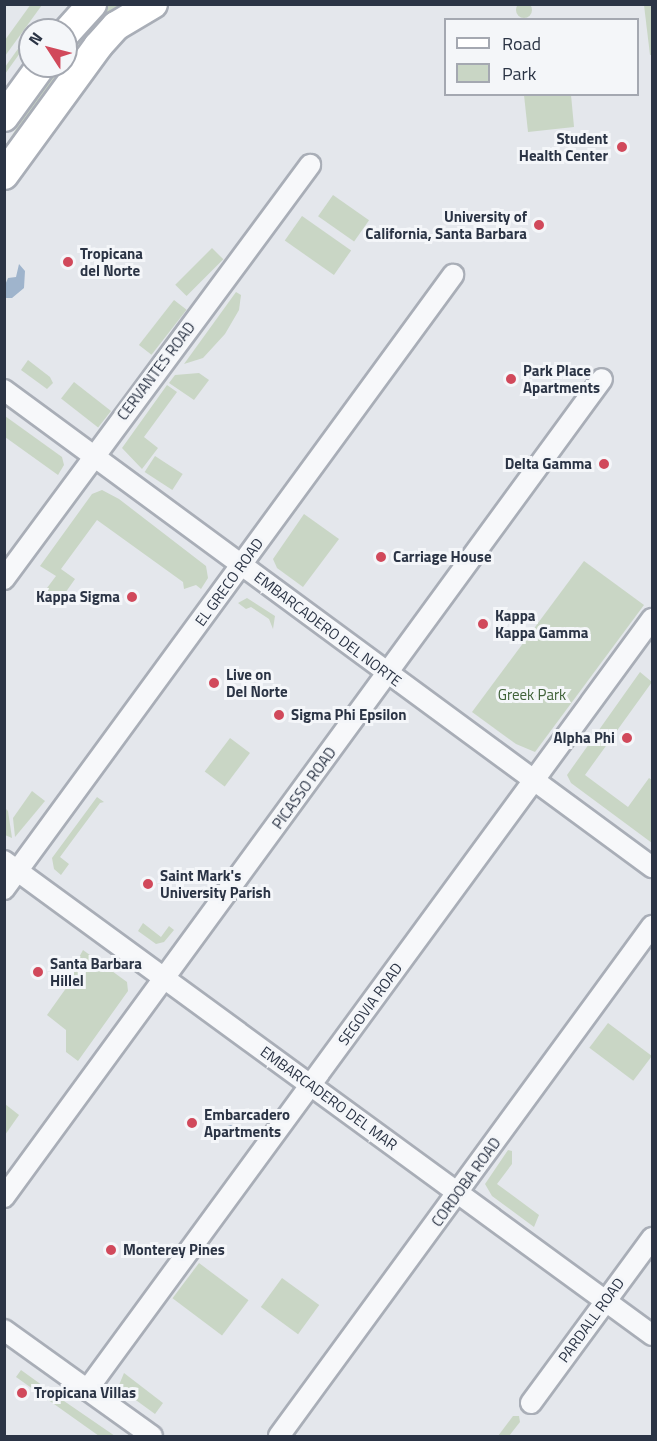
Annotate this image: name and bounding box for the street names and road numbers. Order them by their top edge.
street label: CERVANTES ROAD [113,318,199,424]
street label: EL GRECO ROAD [191,535,267,629]
street label: EMBARCADERO DEL NORTE [251,568,405,690]
street label: PICASSO ROAD [268,744,340,832]
street label: SEGOVIA ROAD [334,959,406,1049]
street label: EMBARCADERO DEL MAR [257,1042,401,1154]
street label: CORDOBA ROAD [428,1134,504,1230]
street label: PARDALL ROAD [554,1274,628,1366]

